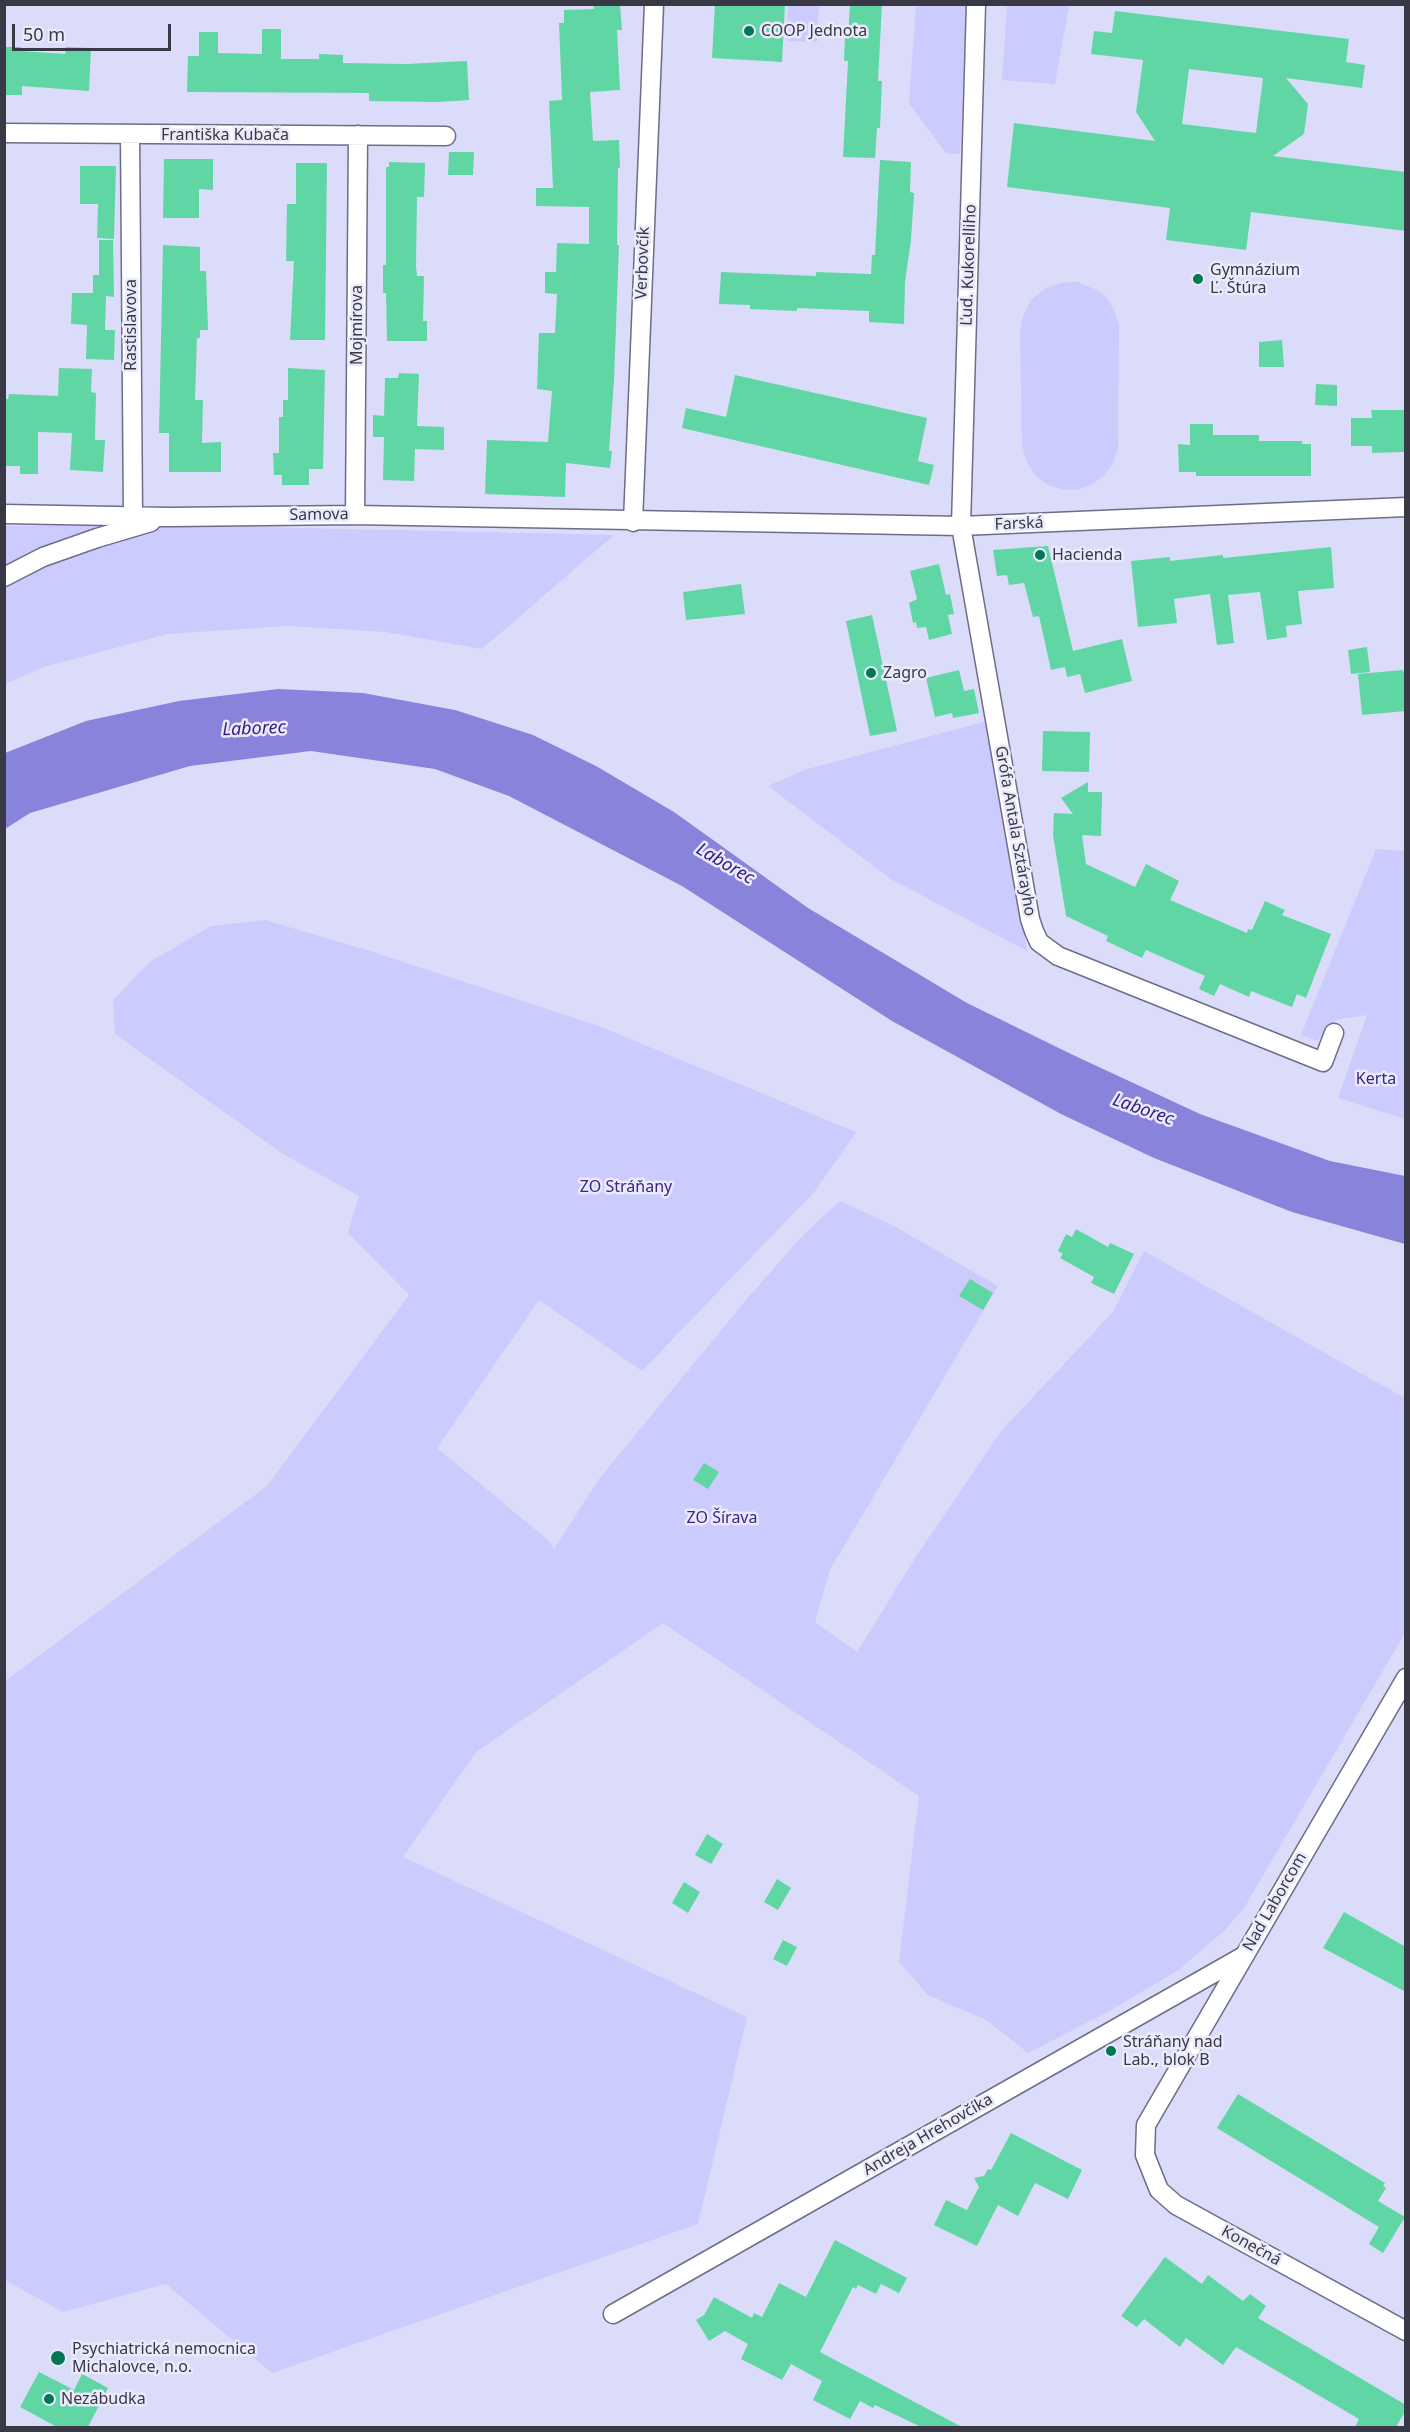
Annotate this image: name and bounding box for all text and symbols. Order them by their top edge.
scale bar [15,12,174,50]
place label: COOP Jednota [761,21,867,41]
text: 50 m [23,22,65,46]
marker: COOP Jednota [742,24,756,38]
street label: Františka Kubača [161,125,289,145]
street label: Ľud. Kukorelliho [957,204,981,326]
street label: Verbovčík [632,226,654,300]
place label: Gymnázium Ľ. Štúra [1210,260,1300,298]
marker: Gymnázium Ľ. Štúra [1191,272,1205,286]
street label: Rastislavova [121,279,141,371]
street label: Mojmírova [347,285,367,365]
street label: Samova [289,505,349,525]
street label: Farská [994,514,1044,534]
place label: Hacienda [1052,545,1122,565]
marker: Hacienda [1033,548,1047,562]
place label: Zagro [883,663,927,683]
marker: Zagro [864,666,878,680]
water label: Laborec [222,717,286,741]
street label: Grófa Antala Sztárayho [991,744,1039,918]
water label: Laborec [692,839,758,889]
park label: Kerta [1356,1069,1396,1089]
water label: Laborec [1110,1089,1176,1131]
park label: ZO Stráňany [580,1177,672,1197]
park label: ZO Šírava [687,1508,757,1528]
street label: Nad Laborcom [1239,1849,1311,1955]
place label: Stráňany nad Lab., blok B [1123,2032,1223,2070]
marker: Stráňany nad Lab., blok B [1104,2044,1118,2058]
street label: Andreja Hrehovčíka [860,2090,996,2180]
street label: Konečná [1218,2222,1284,2270]
place label: Psychiatrická nemocnica Michalovce, n.o. [72,2339,256,2377]
marker: Psychiatrická nemocnica Michalovce, n.o. [49,2349,67,2367]
place label: Nezábudka [61,2389,146,2409]
marker: Nezábudka [42,2392,56,2406]

